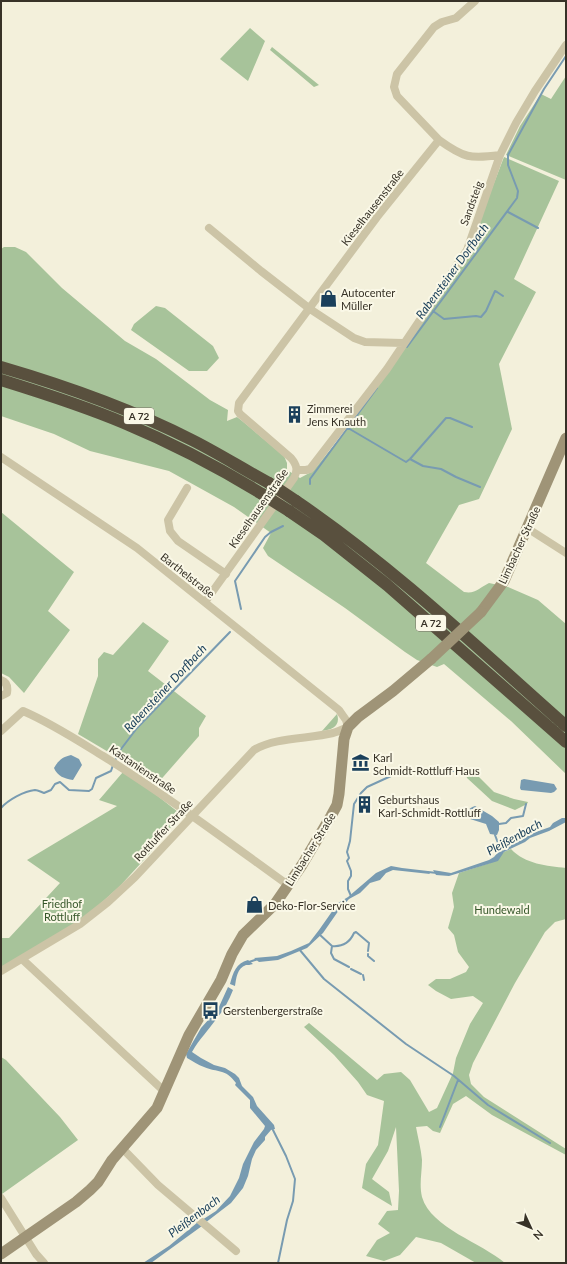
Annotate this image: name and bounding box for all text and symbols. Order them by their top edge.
street label: Kieselhausenstraße [338,166,406,248]
street label: Sandsteig [457,179,485,227]
water label: Rabensteiner Dorfbach [412,220,492,322]
place label: Autocenter Müller [341,286,395,312]
shop icon: Autocenter Müller [318,288,338,308]
place label: Zimmerei Jens Knauth [307,402,366,428]
building icon: Zimmerei Jens Knauth [284,404,304,424]
road number: A 72 [124,408,154,424]
street label: Kieselhausenstraße [226,466,290,550]
street label: Limbacher Straße [495,504,543,586]
street label: Barthelstraße [158,550,218,600]
road number: A 72 [416,615,446,631]
water label: Rabensteiner Dorfbach [120,641,210,735]
street label: Kastanienstraße [107,742,179,796]
place label: Karl Schmidt-Rottluff Haus [373,751,480,777]
museum icon: Karl Schmidt-Rottluff Haus [350,753,370,773]
place label: Geburtshaus Karl-Schmidt-Rottluff [378,793,482,819]
building icon: Geburtshaus Karl-Schmidt-Rottluff [355,795,375,815]
street label: Rottluffer Straße [131,796,195,864]
street label: Limbacher Straße [282,810,338,888]
water label: Pleißenbach [484,816,544,858]
shop icon: Deko-Flor-Service [245,895,265,915]
park label: Friedhof Rottluff [42,897,82,923]
place label: Deko-Flor-Service [268,899,356,912]
park label: Hundewald [474,903,530,916]
bus stop icon: Gerstenbergerstraße [200,1000,220,1020]
place label: Gerstenbergerstraße [223,1004,323,1017]
water label: Pleißenbach [165,1192,223,1240]
north arrow [511,1208,551,1248]
text: N [531,1228,546,1243]

